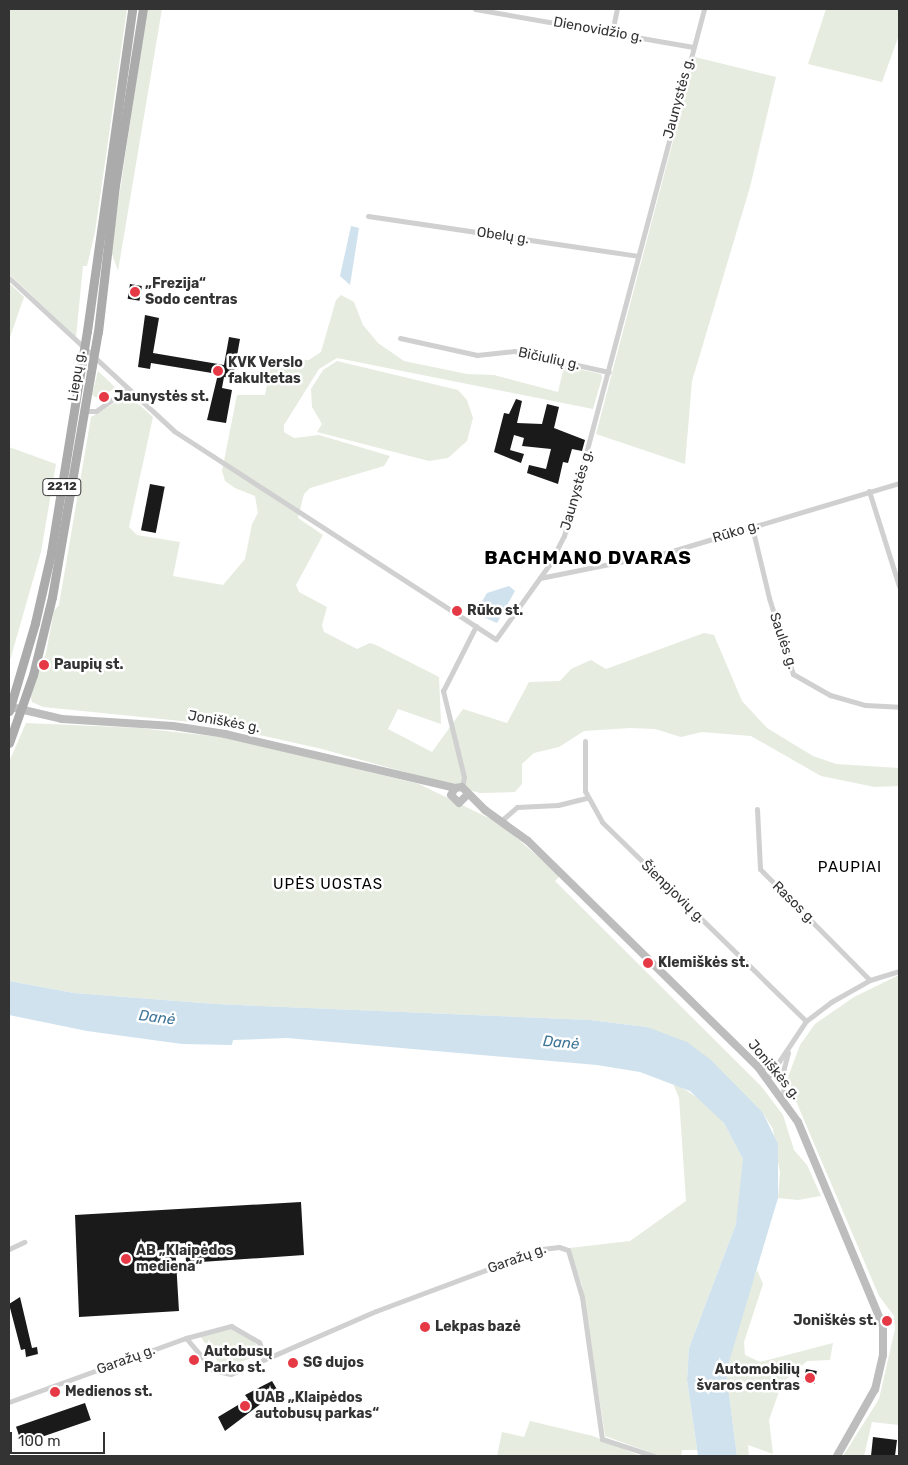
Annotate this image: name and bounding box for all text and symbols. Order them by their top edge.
street label: Dienovidžio g. [552,14,644,46]
street label: Jaunystės g. [660,55,698,141]
street label: Obelų g. [476,224,530,248]
place label: „Frezija“ Sodo centras [145,276,237,308]
marker: „Frezija“ Sodo centras [129,286,141,298]
street label: Bičiulių g. [517,344,581,374]
street label: Liepų g. [65,349,89,403]
place label: KVK Verslo fakultetas [228,355,303,388]
marker: KVK Verslo fakultetas [212,365,224,377]
place label: Jaunystės st. [114,389,209,405]
marker: Jaunystės st. [98,391,110,403]
street label: Jaunystės g. [557,447,597,533]
road number: 2212 [42,478,82,497]
street label: Rūko g. [711,517,761,547]
district label: BACHMANO DVARAS [482,547,694,569]
place label: Rūko st. [467,603,523,619]
marker: Rūko st. [451,605,463,617]
street label: Saulės g. [766,611,800,671]
place label: Paupių st. [54,657,124,673]
marker: Paupių st. [38,659,50,671]
street label: Joniškės g. [187,707,261,737]
street label: Šienpjovių g. [637,857,709,927]
district label: PAUPIAI [817,859,883,877]
district label: UPĖS UOSTAS [272,876,384,894]
street label: Rasos g. [769,878,819,928]
place label: Klemiškės st. [658,955,749,971]
marker: Klemiškės st. [642,957,654,969]
water label: Danė [138,1007,176,1029]
water label: Danė [542,1032,580,1054]
street label: Joniškės g. [744,1037,804,1103]
street label: Garažų g. [485,1241,549,1277]
place label: AB „Klaipėdos mediena“ [136,1243,234,1276]
marker: AB „Klaipėdos mediena“ [120,1253,132,1265]
place label: Joniškės st. [793,1313,877,1329]
marker: Joniškės st. [881,1315,893,1327]
place label: Lekpas bazė [435,1319,521,1335]
marker: Lekpas bazė [419,1321,431,1333]
street label: Garažų g. [94,1342,158,1378]
place label: Autobusų Parko st. [204,1344,273,1376]
marker: Autobusų Parko st. [188,1354,200,1366]
place label: SG dujos [303,1355,364,1371]
marker: SG dujos [287,1357,299,1369]
place label: Automobilių švaros centras [696,1362,800,1394]
marker: Automobilių švaros centras [804,1372,816,1384]
place label: Medienos st. [65,1384,153,1400]
marker: Medienos st. [49,1386,61,1398]
place label: UAB „Klaipėdos autobusų parkas“ [255,1390,379,1422]
marker: UAB „Klaipėdos autobusų parkas“ [239,1400,251,1412]
scale bar [12,1422,108,1454]
text: 100 m [18,1432,60,1450]

